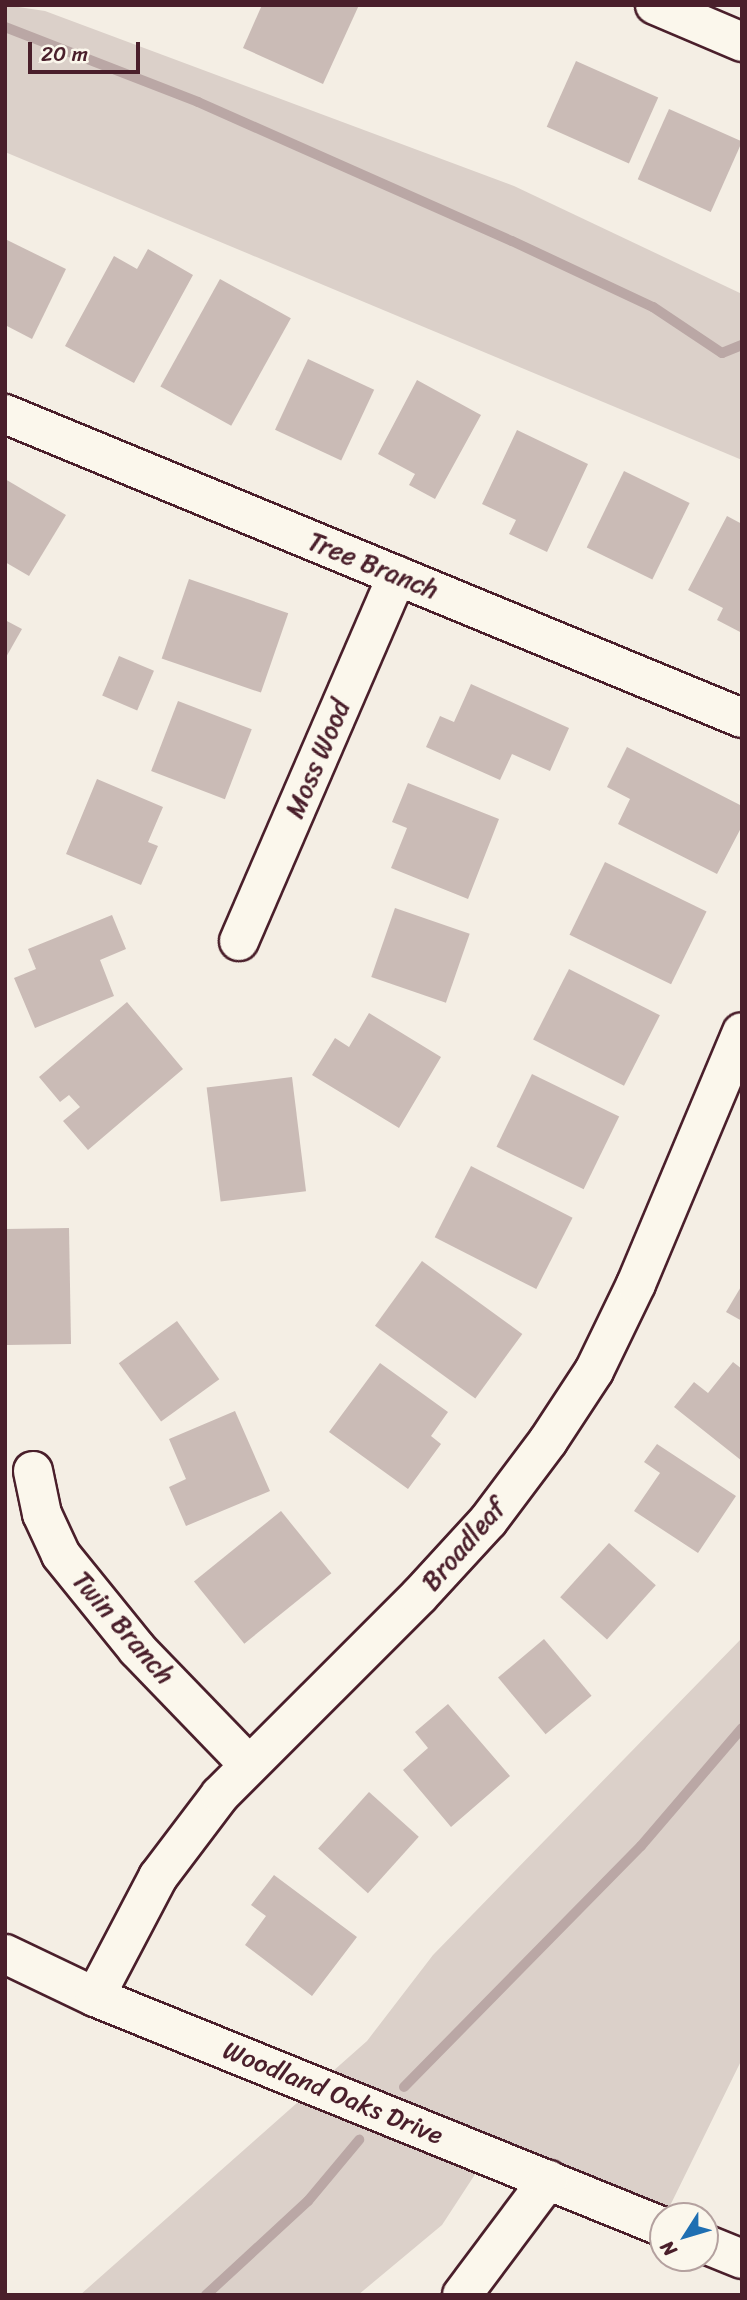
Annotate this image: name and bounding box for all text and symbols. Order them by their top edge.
scale bar [32,28,144,72]
text: 20 m [41,35,88,73]
street label: Tree Branch [304,526,442,606]
street label: Moss Wood [279,695,357,823]
street label: Broadleaf [416,1493,512,1597]
street label: Twin Branch [66,1565,180,1691]
street label: Woodland Oaks Drive [218,2034,448,2152]
north arrow [649,2202,719,2272]
text: N [651,2234,686,2264]

